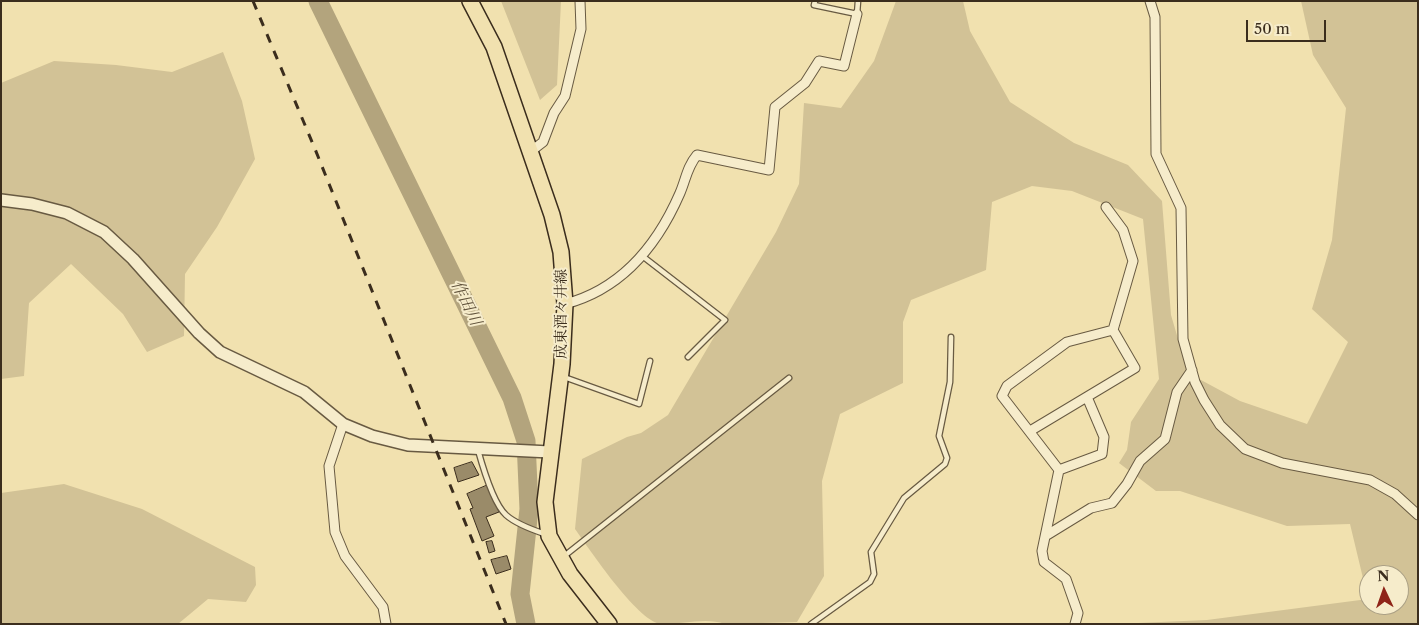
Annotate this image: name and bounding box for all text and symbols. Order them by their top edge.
scale bar [1249,10,1329,42]
text: 50 m [1254,19,1290,38]
street label: 成東酒々井線 [553,269,571,359]
water label: 作田川 [447,277,485,329]
north arrow [1359,565,1409,615]
text: N [1377,567,1390,585]

